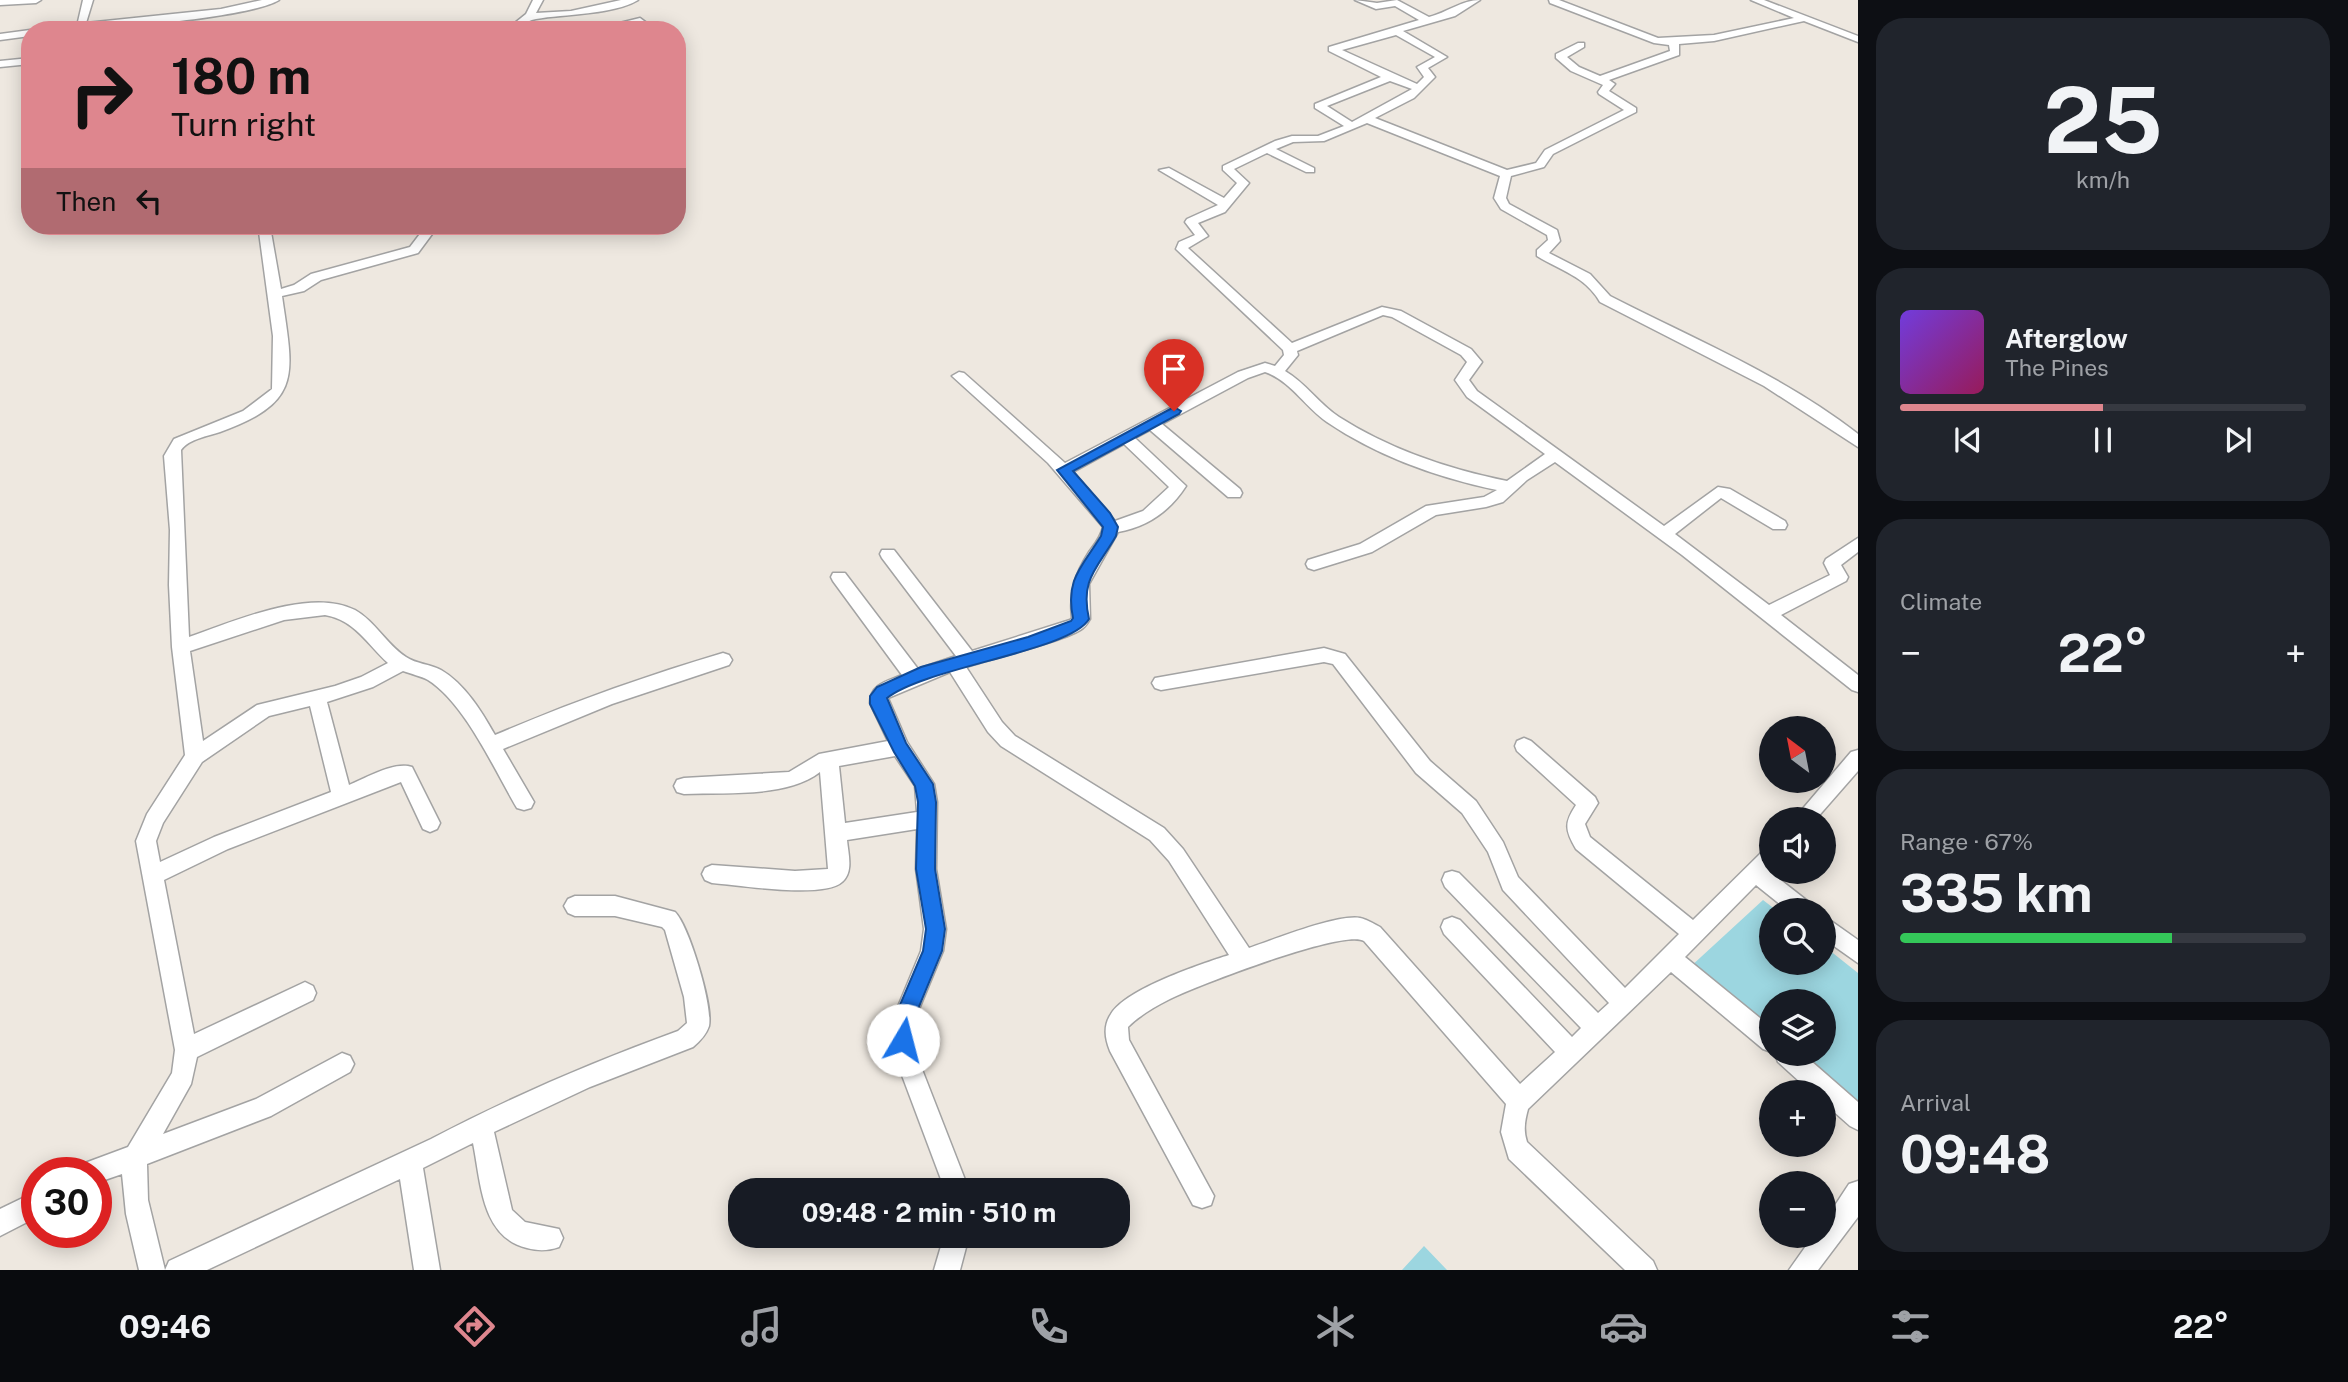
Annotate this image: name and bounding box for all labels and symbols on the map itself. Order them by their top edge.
pin [1144,339,1204,411]
north arrow [1759,716,1836,793]
position arrow [866,1003,940,1077]
speed limit sign: 30 [21,1157,112,1248]

